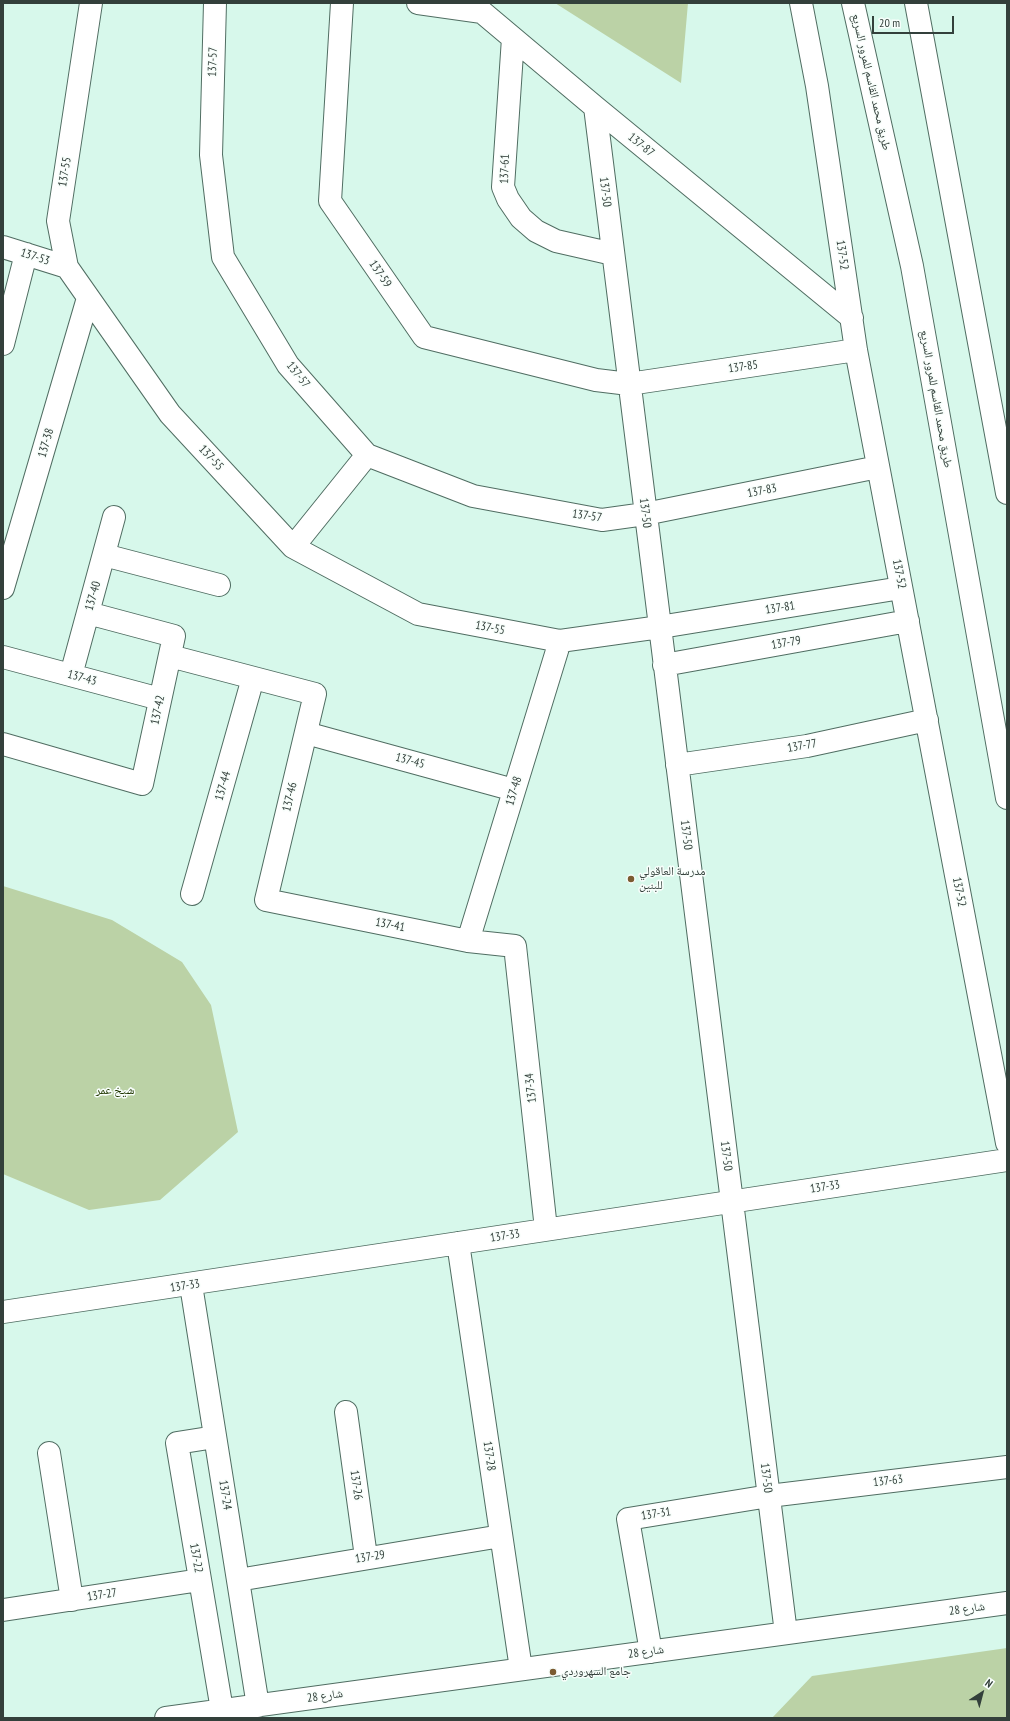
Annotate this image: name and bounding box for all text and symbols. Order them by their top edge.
scale bar [874,8,956,34]
street label: طريق محمد القاسم للمرور السريع [848,12,894,152]
text: 20 m [879,15,900,30]
street label: 137-57 [205,47,221,77]
street label: 137-87 [625,130,657,160]
street label: 137-61 [497,154,513,184]
street label: 137-55 [56,156,74,188]
street label: 137-50 [596,176,614,208]
street label: 137-52 [833,239,851,271]
street label: 137-53 [19,246,51,268]
street label: 137-59 [366,258,394,290]
street label: طريق محمد القاسم للمرور السريع [917,329,955,469]
street label: 137-85 [727,358,759,376]
street label: 137-57 [283,359,313,391]
street label: 137-38 [35,427,57,459]
street label: 137-55 [196,442,226,474]
street label: 137-83 [746,481,778,501]
street label: 137-50 [636,497,654,529]
street label: 137-57 [571,507,603,525]
street label: 137-52 [889,558,909,590]
street label: 137-40 [82,580,104,612]
street label: 137-81 [764,599,796,617]
street label: 137-55 [474,618,506,638]
street label: 137-79 [770,633,802,653]
street label: 137-43 [66,667,98,689]
street label: 137-42 [148,694,168,726]
street label: 137-77 [786,736,818,756]
street label: 137-45 [394,750,426,772]
street label: 137-44 [212,770,234,802]
street label: 137-48 [503,775,525,807]
street label: 137-46 [280,781,300,813]
street label: 137-50 [677,819,695,851]
place label: مدرسة العاقولي للبنين [639,865,706,893]
marker: مدرسة العاقولي للبنين [626,874,636,884]
street label: 137-52 [949,876,969,908]
street label: 137-41 [374,915,406,935]
street label: 137-34 [522,1072,540,1104]
park label: شيخ عمر [96,1084,134,1098]
street label: 137-50 [717,1140,735,1172]
street label: 137-33 [809,1178,841,1196]
street label: 137-33 [489,1227,521,1245]
street label: 137-33 [169,1277,201,1295]
street label: 137-28 [480,1440,498,1472]
street label: 137-50 [757,1462,775,1494]
street label: 137-26 [347,1469,365,1501]
street label: 137-63 [872,1472,904,1490]
street label: 137-24 [216,1479,234,1511]
street label: 137-31 [640,1505,672,1523]
street label: 137-22 [186,1542,206,1574]
street label: 137-29 [354,1548,386,1566]
street label: 137-27 [86,1586,118,1604]
street label: شارع 28 [948,1599,986,1619]
street label: شارع 28 [627,1642,665,1662]
place label: جامع السهروردي [561,1665,631,1679]
marker: جامع السهروردي [548,1667,558,1677]
north arrow [962,1673,1002,1713]
text: N [983,1676,996,1691]
street label: شارع 28 [306,1686,344,1706]

